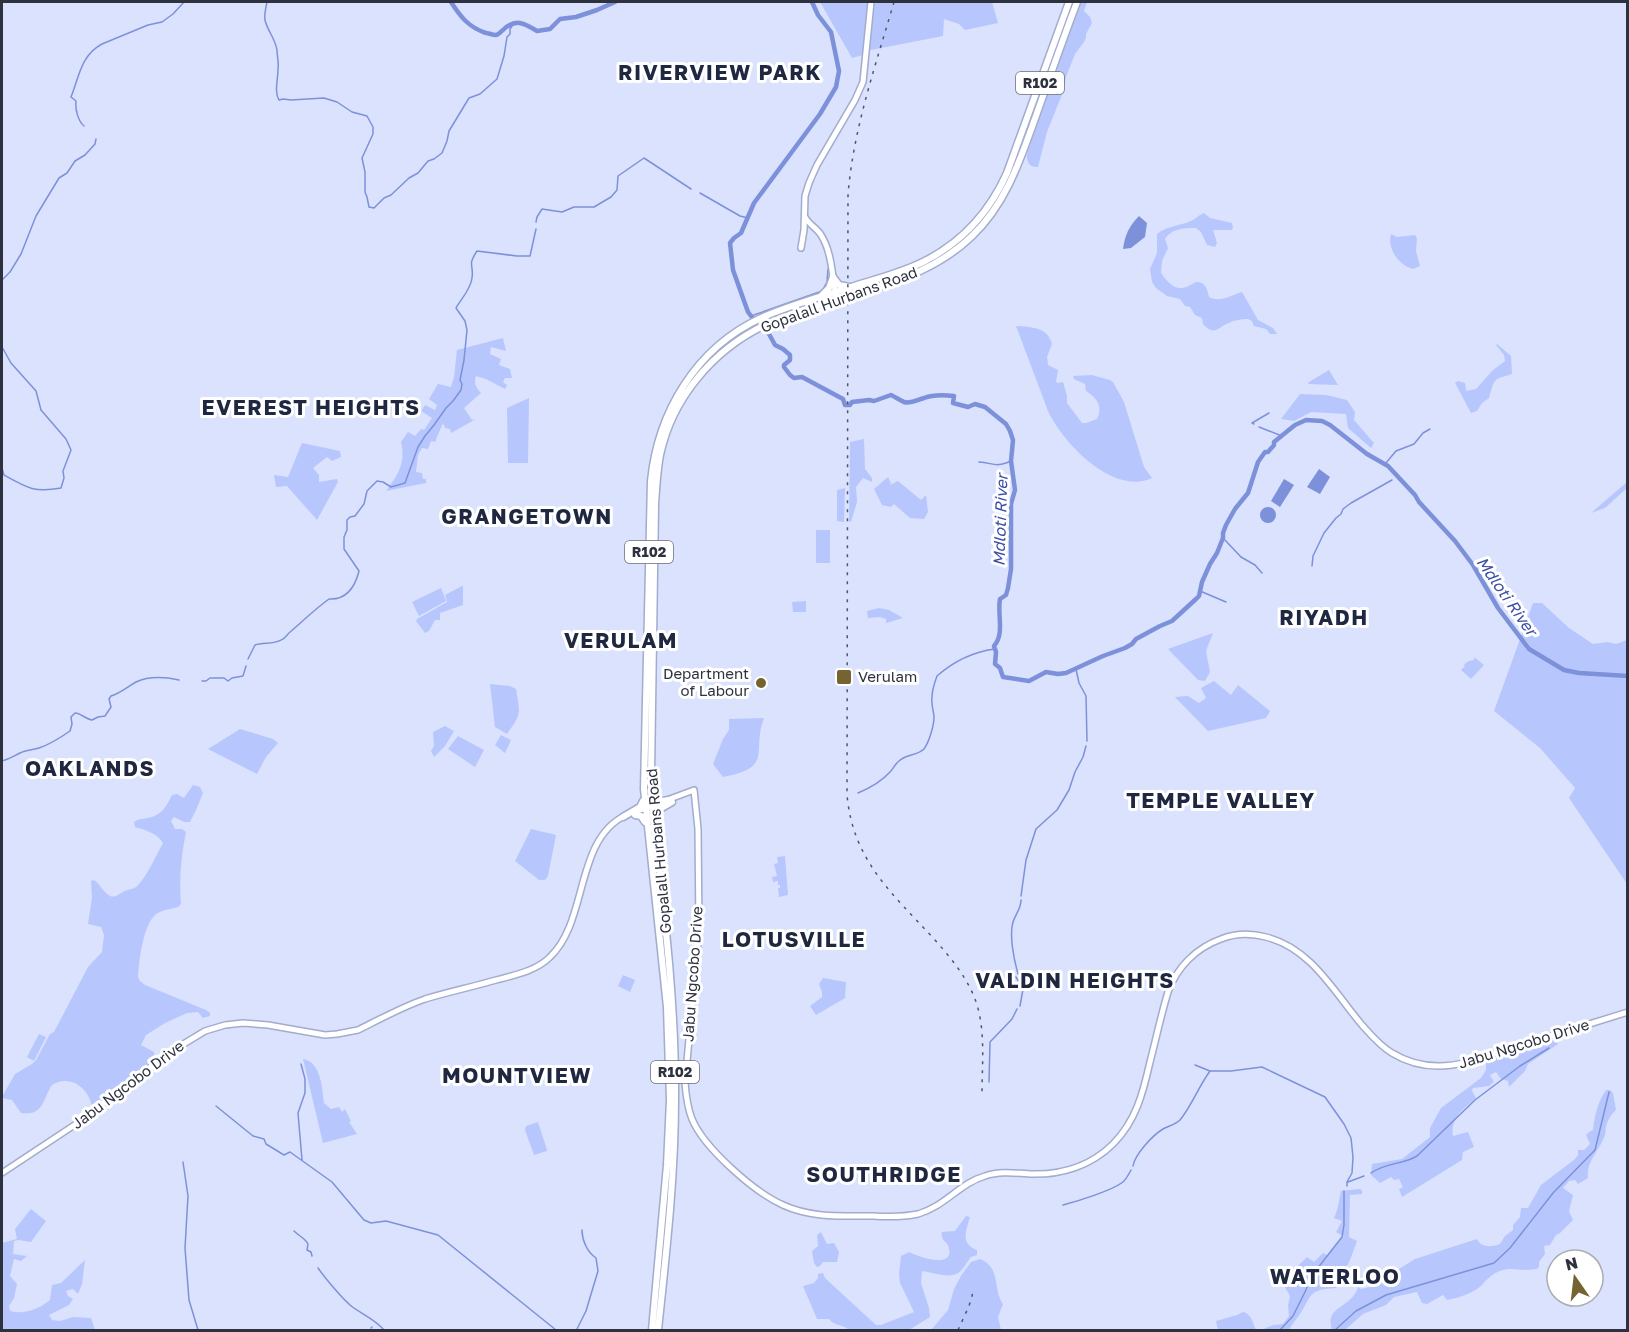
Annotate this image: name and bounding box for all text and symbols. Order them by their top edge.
district label: RIVERVIEW PARK [618,59,822,85]
road number: R102 [1016,72,1064,94]
street label: Gopalall Hurbans Road [758,262,920,336]
district label: EVEREST HEIGHTS [202,394,421,420]
water label: Mdloti River [988,471,1012,566]
district label: GRANGETOWN [441,503,613,529]
road number: R102 [625,541,673,563]
water label: Mdloti River [1472,553,1543,642]
district label: RIYADH [1279,604,1369,630]
district label: VERULAM [564,627,678,653]
place label: Department of Labour [663,664,749,699]
place label: Verulam [858,667,917,685]
marker: Verulam [835,668,853,686]
marker: Department of Labour [754,676,768,690]
district label: OAKLANDS [25,755,155,781]
street label: Gopalall Hurbans Road [642,768,674,934]
district label: TEMPLE VALLEY [1126,787,1316,813]
street label: Jabu Ngcobo Drive [678,905,706,1042]
district label: LOTUSVILLE [722,926,866,952]
district label: VALDIN HEIGHTS [975,967,1175,993]
street label: Jabu Ngcobo Drive [1456,1014,1592,1072]
street label: Jabu Ngcobo Drive [68,1036,187,1132]
road number: R102 [651,1061,699,1083]
district label: MOUNTVIEW [442,1062,592,1088]
district label: SOUTHRIDGE [806,1161,962,1187]
north arrow [1545,1248,1605,1308]
text: N [1563,1252,1580,1275]
district label: WATERLOO [1270,1263,1400,1289]

